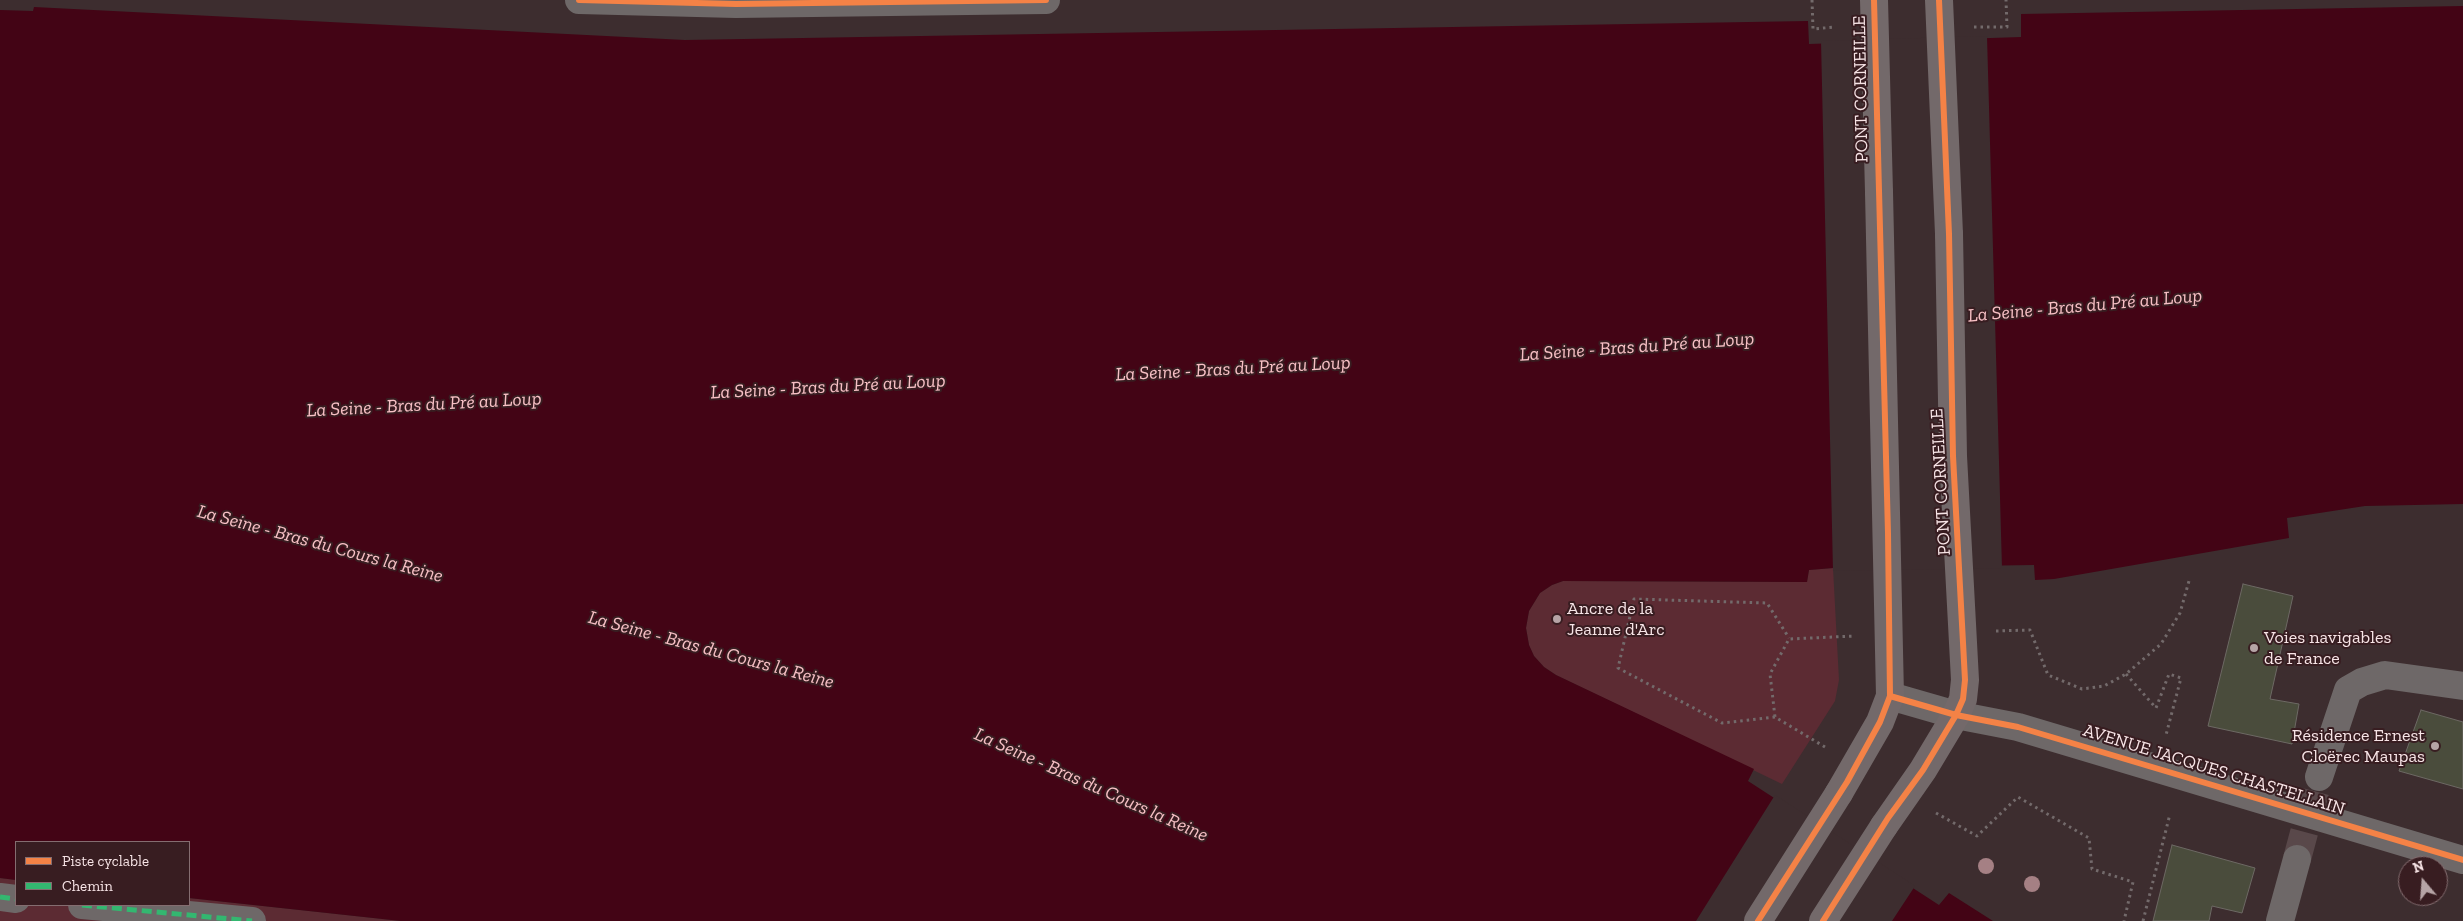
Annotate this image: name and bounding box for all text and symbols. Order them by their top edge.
street label: PONT CORNEILLE [1849,15,1873,163]
water label: La Seine - Bras du Pré au Loup [1967,284,2203,328]
water label: La Seine - Bras du Pré au Loup [1519,327,1755,367]
water label: La Seine - Bras du Pré au Loup [1115,351,1351,387]
water label: La Seine - Bras du Pré au Loup [710,369,946,405]
water label: La Seine - Bras du Pré au Loup [306,387,542,423]
street label: PONT CORNEILLE [1926,408,1956,556]
water label: La Seine - Bras du Cours la Reine [195,500,445,588]
place label: Ancre de la Jeanne d'Arc [1567,598,1665,640]
water label: La Seine - Bras du Cours la Reine [586,606,836,694]
marker: Ancre de la Jeanne d'Arc [1551,613,1563,625]
place label: Voies navigables de France [2264,627,2391,670]
marker: Voies navigables de France [2248,642,2260,654]
street label: AVENUE JACQUES CHASTELLAIN [2080,720,2348,820]
water label: La Seine - Bras du Cours la Reine [971,723,1211,847]
place label: Résidence Ernest Cloërec Maupas [2292,725,2425,768]
marker: Résidence Ernest Cloërec Maupas [2429,740,2441,752]
legend [15,841,190,906]
text: Piste cyclable [62,852,149,870]
north arrow [2398,856,2448,906]
text: N [2411,857,2426,877]
text: Chemin [62,877,113,895]

